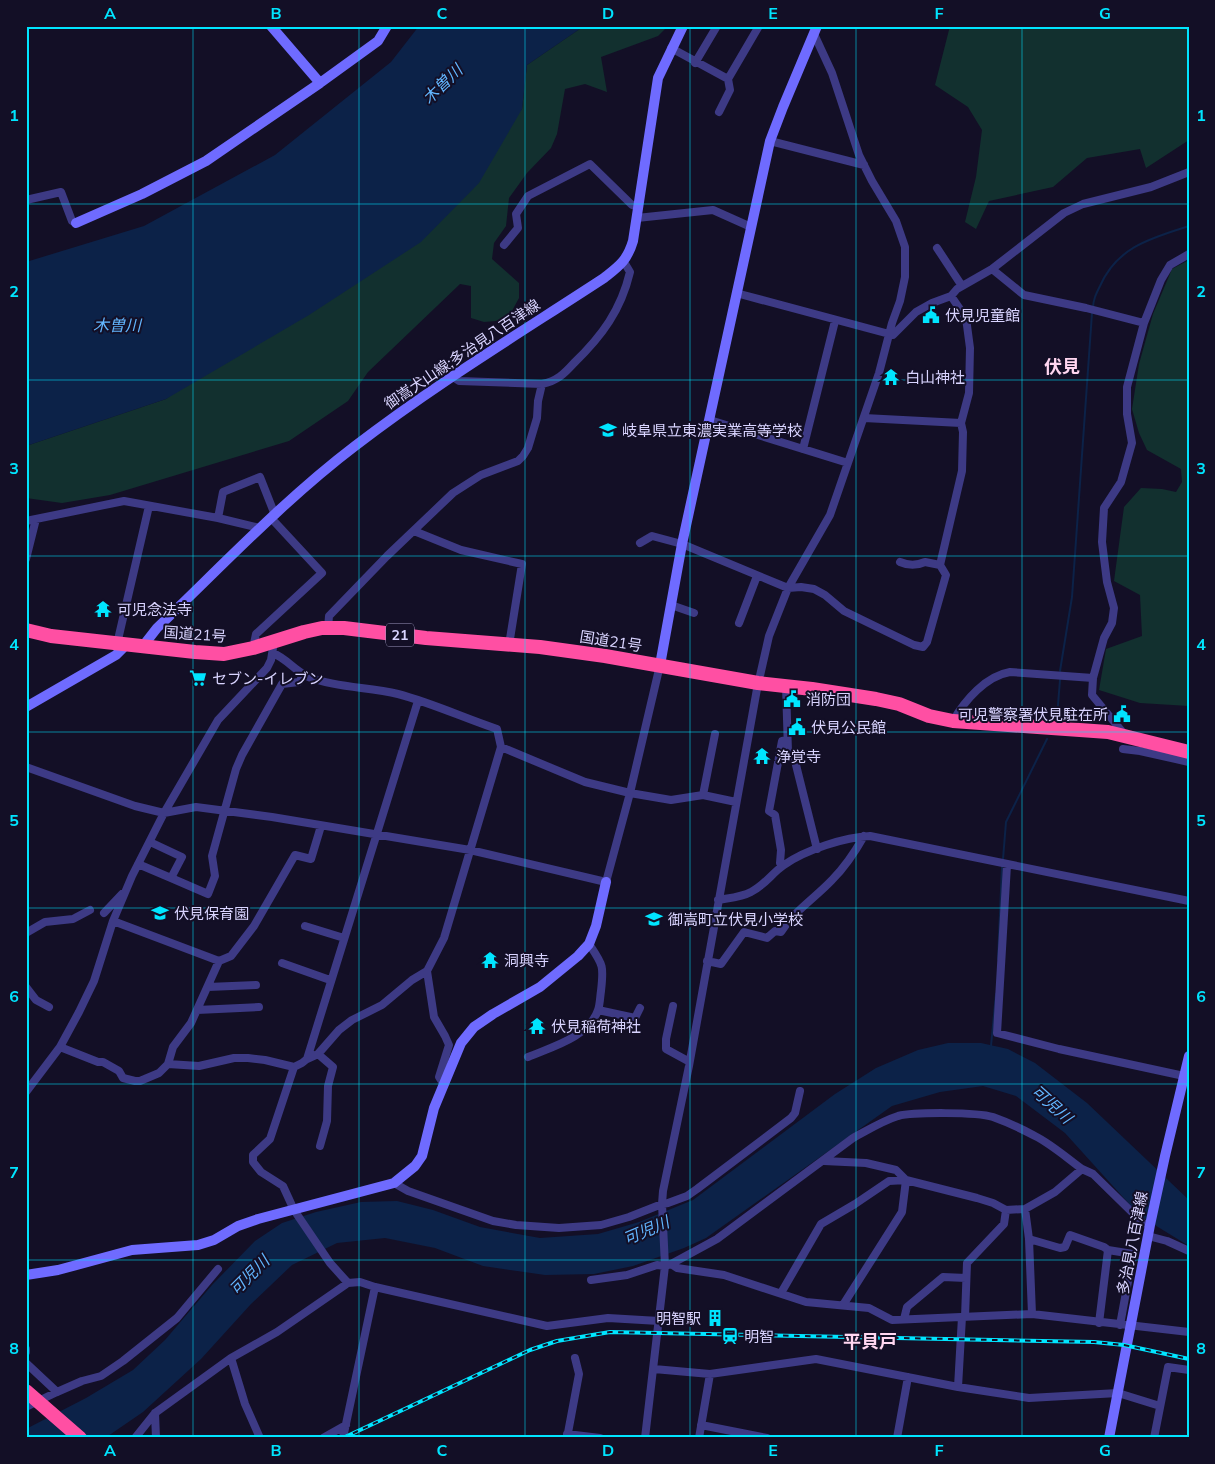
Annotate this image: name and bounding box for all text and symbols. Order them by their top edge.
text: A [104,3,116,23]
text: B [270,3,282,23]
text: C [437,3,448,23]
text: D [602,3,614,23]
text: E [768,3,778,23]
text: F [934,3,944,23]
text: G [1099,3,1111,23]
water label: 木曽川 [418,59,468,108]
text: 1 [9,105,19,125]
text: 1 [1196,105,1206,125]
text: 2 [9,281,19,301]
text: 2 [1196,281,1206,301]
street label: 御嵩犬山線;多治見八百津線 [381,295,543,413]
public building icon: 伏見児童館 [921,305,941,325]
place label: 伏見児童館 [945,306,1020,325]
water label: 木曽川 [93,315,143,335]
district label: 伏見 [1044,355,1080,378]
temple icon: 白山神社 [881,367,901,387]
place label: 白山神社 [905,368,965,387]
school or university icon: 岐阜県立東濃実業高等学校 [598,420,618,440]
place label: 岐阜県立東濃実業高等学校 [622,421,802,440]
text: 3 [9,458,19,478]
text: 3 [1196,458,1206,478]
temple icon: 可児念法寺 [93,599,113,619]
place label: 可児念法寺 [117,600,192,619]
street label: 国道21号 [163,622,227,646]
road number: 21 [386,624,414,646]
street label: 国道21号 [578,627,644,655]
text: 4 [9,634,19,654]
text: 4 [1196,634,1206,654]
supermarket icon: セブン-イレブン [188,668,208,688]
place label: セブン-イレブン [212,669,323,688]
public building icon: 消防団 [782,689,802,709]
place label: 消防団 [806,690,851,709]
public building icon: 可児警察署伏見駐在所 [1112,704,1132,724]
place label: 可児警察署伏見駐在所 [958,705,1108,724]
public building icon: 伏見公民館 [787,717,807,737]
place label: 伏見公民館 [811,718,886,737]
temple icon: 浄覚寺 [752,746,772,766]
place label: 浄覚寺 [776,747,821,766]
text: 5 [9,810,19,830]
text: 5 [1196,810,1206,830]
school or university icon: 伏見保育園 [150,903,170,923]
place label: 伏見保育園 [174,904,249,923]
school or university icon: 御嵩町立伏見小学校 [644,909,664,929]
place label: 御嵩町立伏見小学校 [668,910,803,929]
temple icon: 洞興寺 [480,950,500,970]
place label: 洞興寺 [504,951,549,970]
text: 6 [9,986,19,1006]
text: 6 [1196,986,1206,1006]
temple icon: 伏見稲荷神社 [527,1016,547,1036]
place label: 伏見稲荷神社 [551,1017,641,1036]
water label: 可児川 [1027,1081,1078,1129]
text: 7 [9,1162,19,1182]
text: 7 [1196,1162,1206,1182]
street label: 多治見八百津線 [1113,1190,1151,1296]
water label: 可児川 [620,1211,674,1249]
water label: 可児川 [225,1250,274,1299]
building icon: 明智駅 [705,1308,725,1328]
place label: 明智駅 [656,1309,701,1328]
station icon: 明智 [720,1326,740,1346]
place label: 明智 [744,1327,774,1346]
district label: 平貝戸 [843,1330,897,1353]
text: 8 [9,1338,19,1358]
text: 8 [1196,1338,1206,1358]
text: A [104,1440,116,1460]
text: B [270,1440,282,1460]
text: C [437,1440,448,1460]
text: D [602,1440,614,1460]
text: E [768,1440,778,1460]
text: F [934,1440,944,1460]
text: G [1099,1440,1111,1460]

